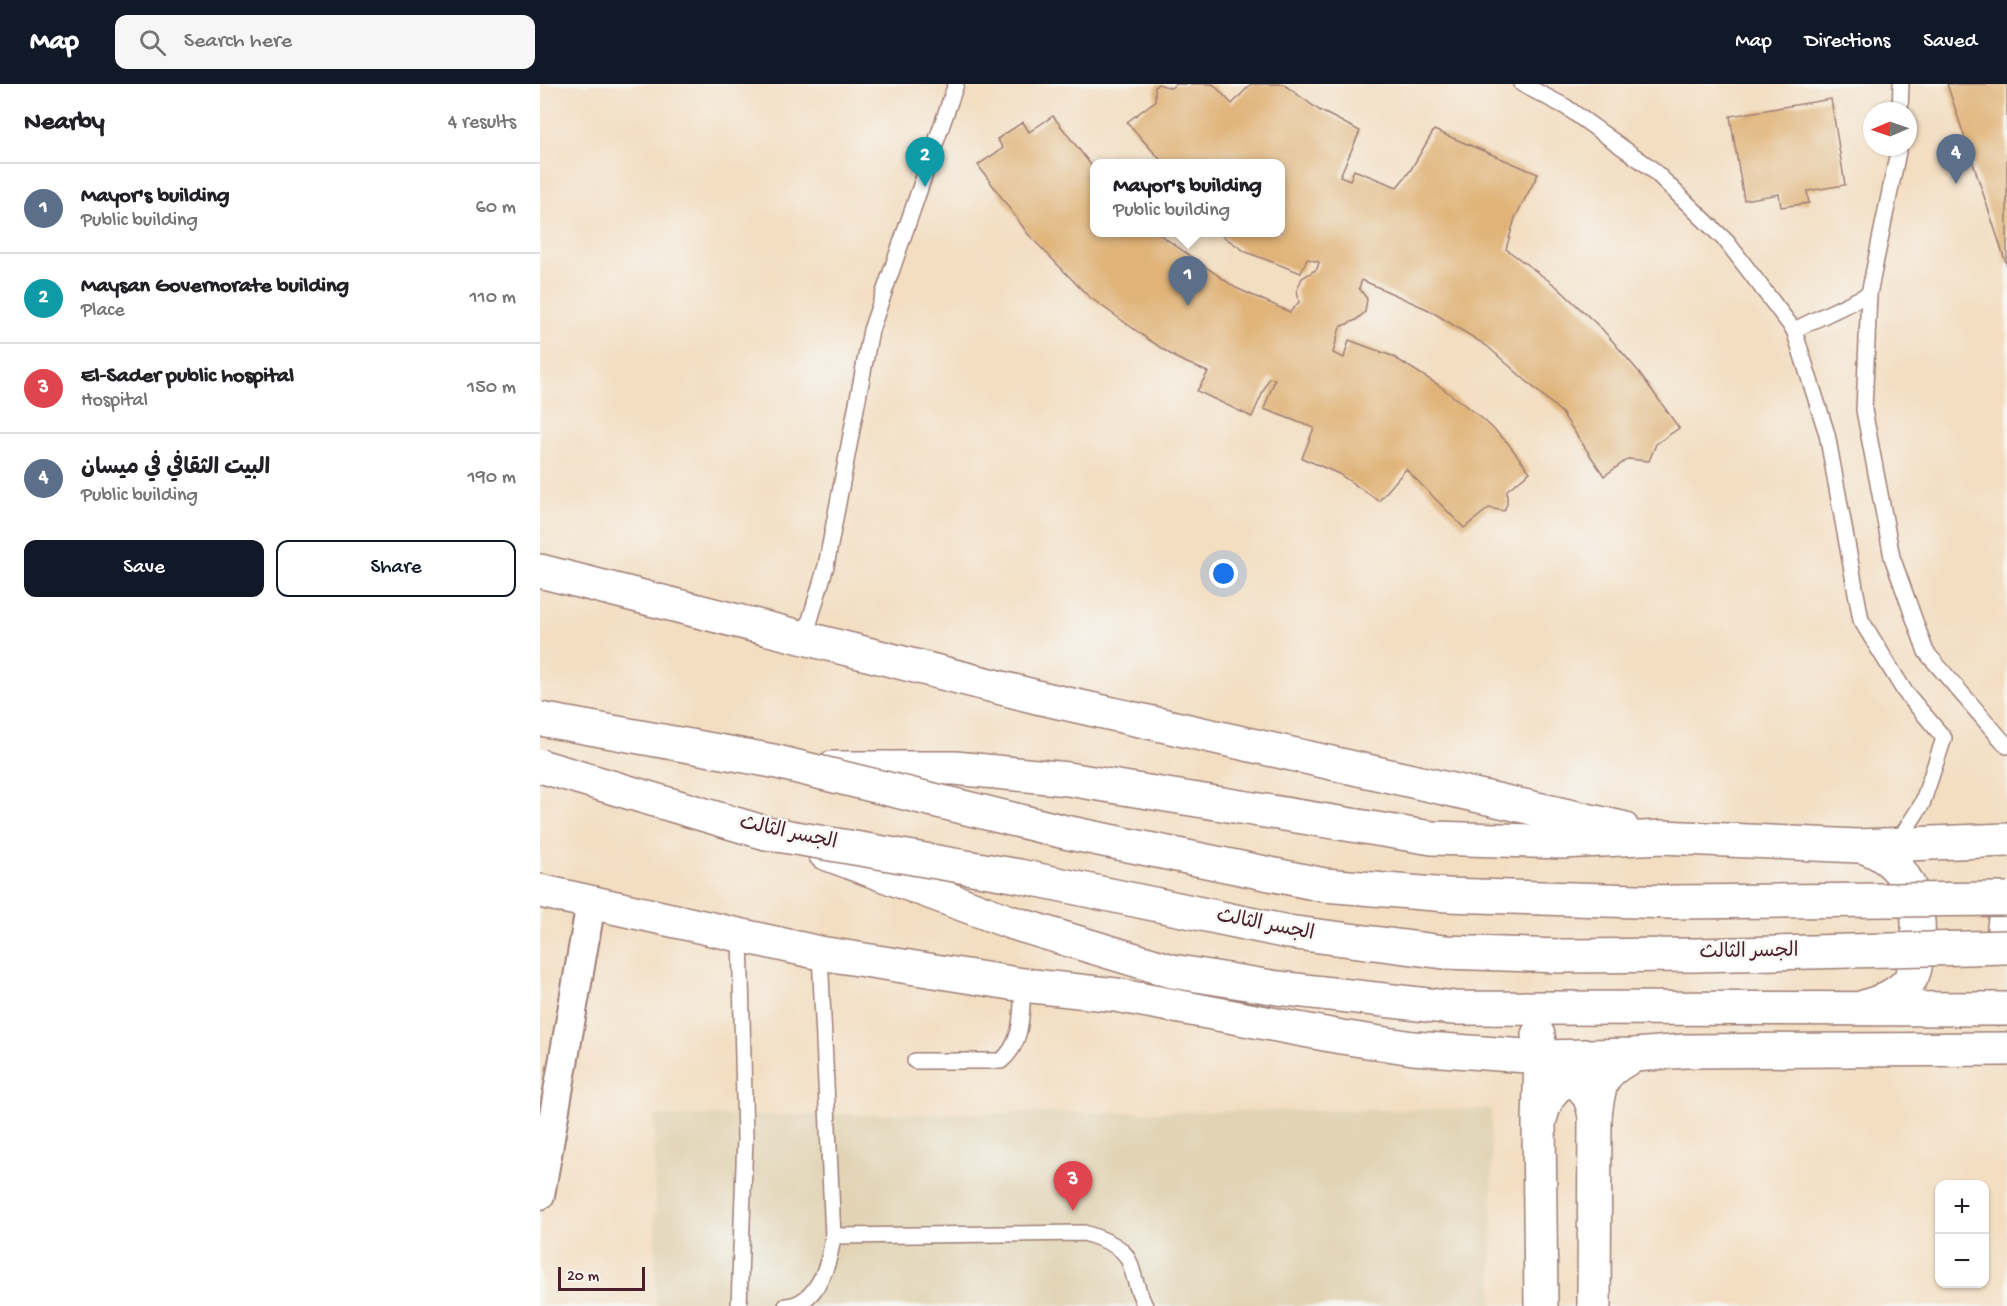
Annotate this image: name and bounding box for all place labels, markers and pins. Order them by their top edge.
pin: 4 [1936,135,1976,184]
pin: 2 [906,138,944,187]
pin: 1 [1168,256,1208,306]
pin: 3 [1054,1162,1092,1211]

